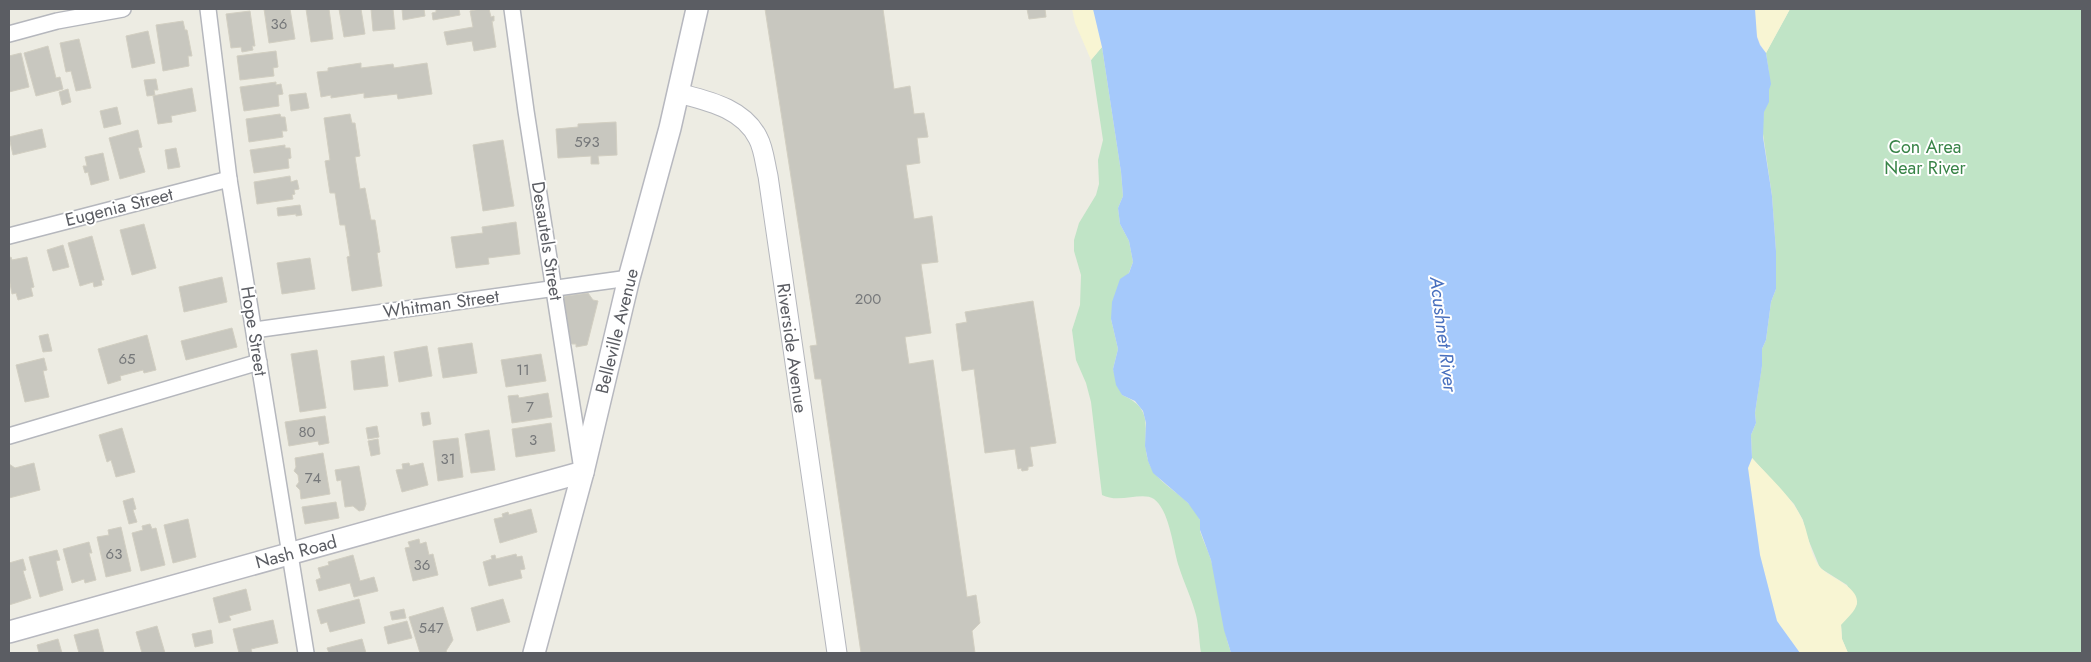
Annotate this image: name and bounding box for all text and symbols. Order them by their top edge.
house number: 36 [271,13,287,35]
house number: 593 [574,131,600,153]
park label: Con Area Near River [1884,134,1966,181]
street label: Desautels Street [525,180,569,303]
street label: Eugenia Street [62,181,176,233]
street label: Belleville Avenue [589,266,645,396]
water label: Acushnet River [1423,274,1464,395]
street label: Riverside Avenue [770,281,814,415]
street label: Whitman Street [381,283,501,325]
street label: Hope Street [234,284,274,378]
house number: 200 [855,288,881,310]
house number: 65 [118,348,136,370]
house number: 11 [516,359,530,381]
house number: 7 [526,396,534,418]
house number: 80 [298,421,316,443]
house number: 3 [529,429,537,451]
house number: 31 [441,448,455,470]
house number: 74 [305,467,322,489]
street label: Nash Road [252,529,340,575]
house number: 63 [106,543,122,565]
house number: 36 [414,554,430,576]
house number: 547 [418,617,444,639]

